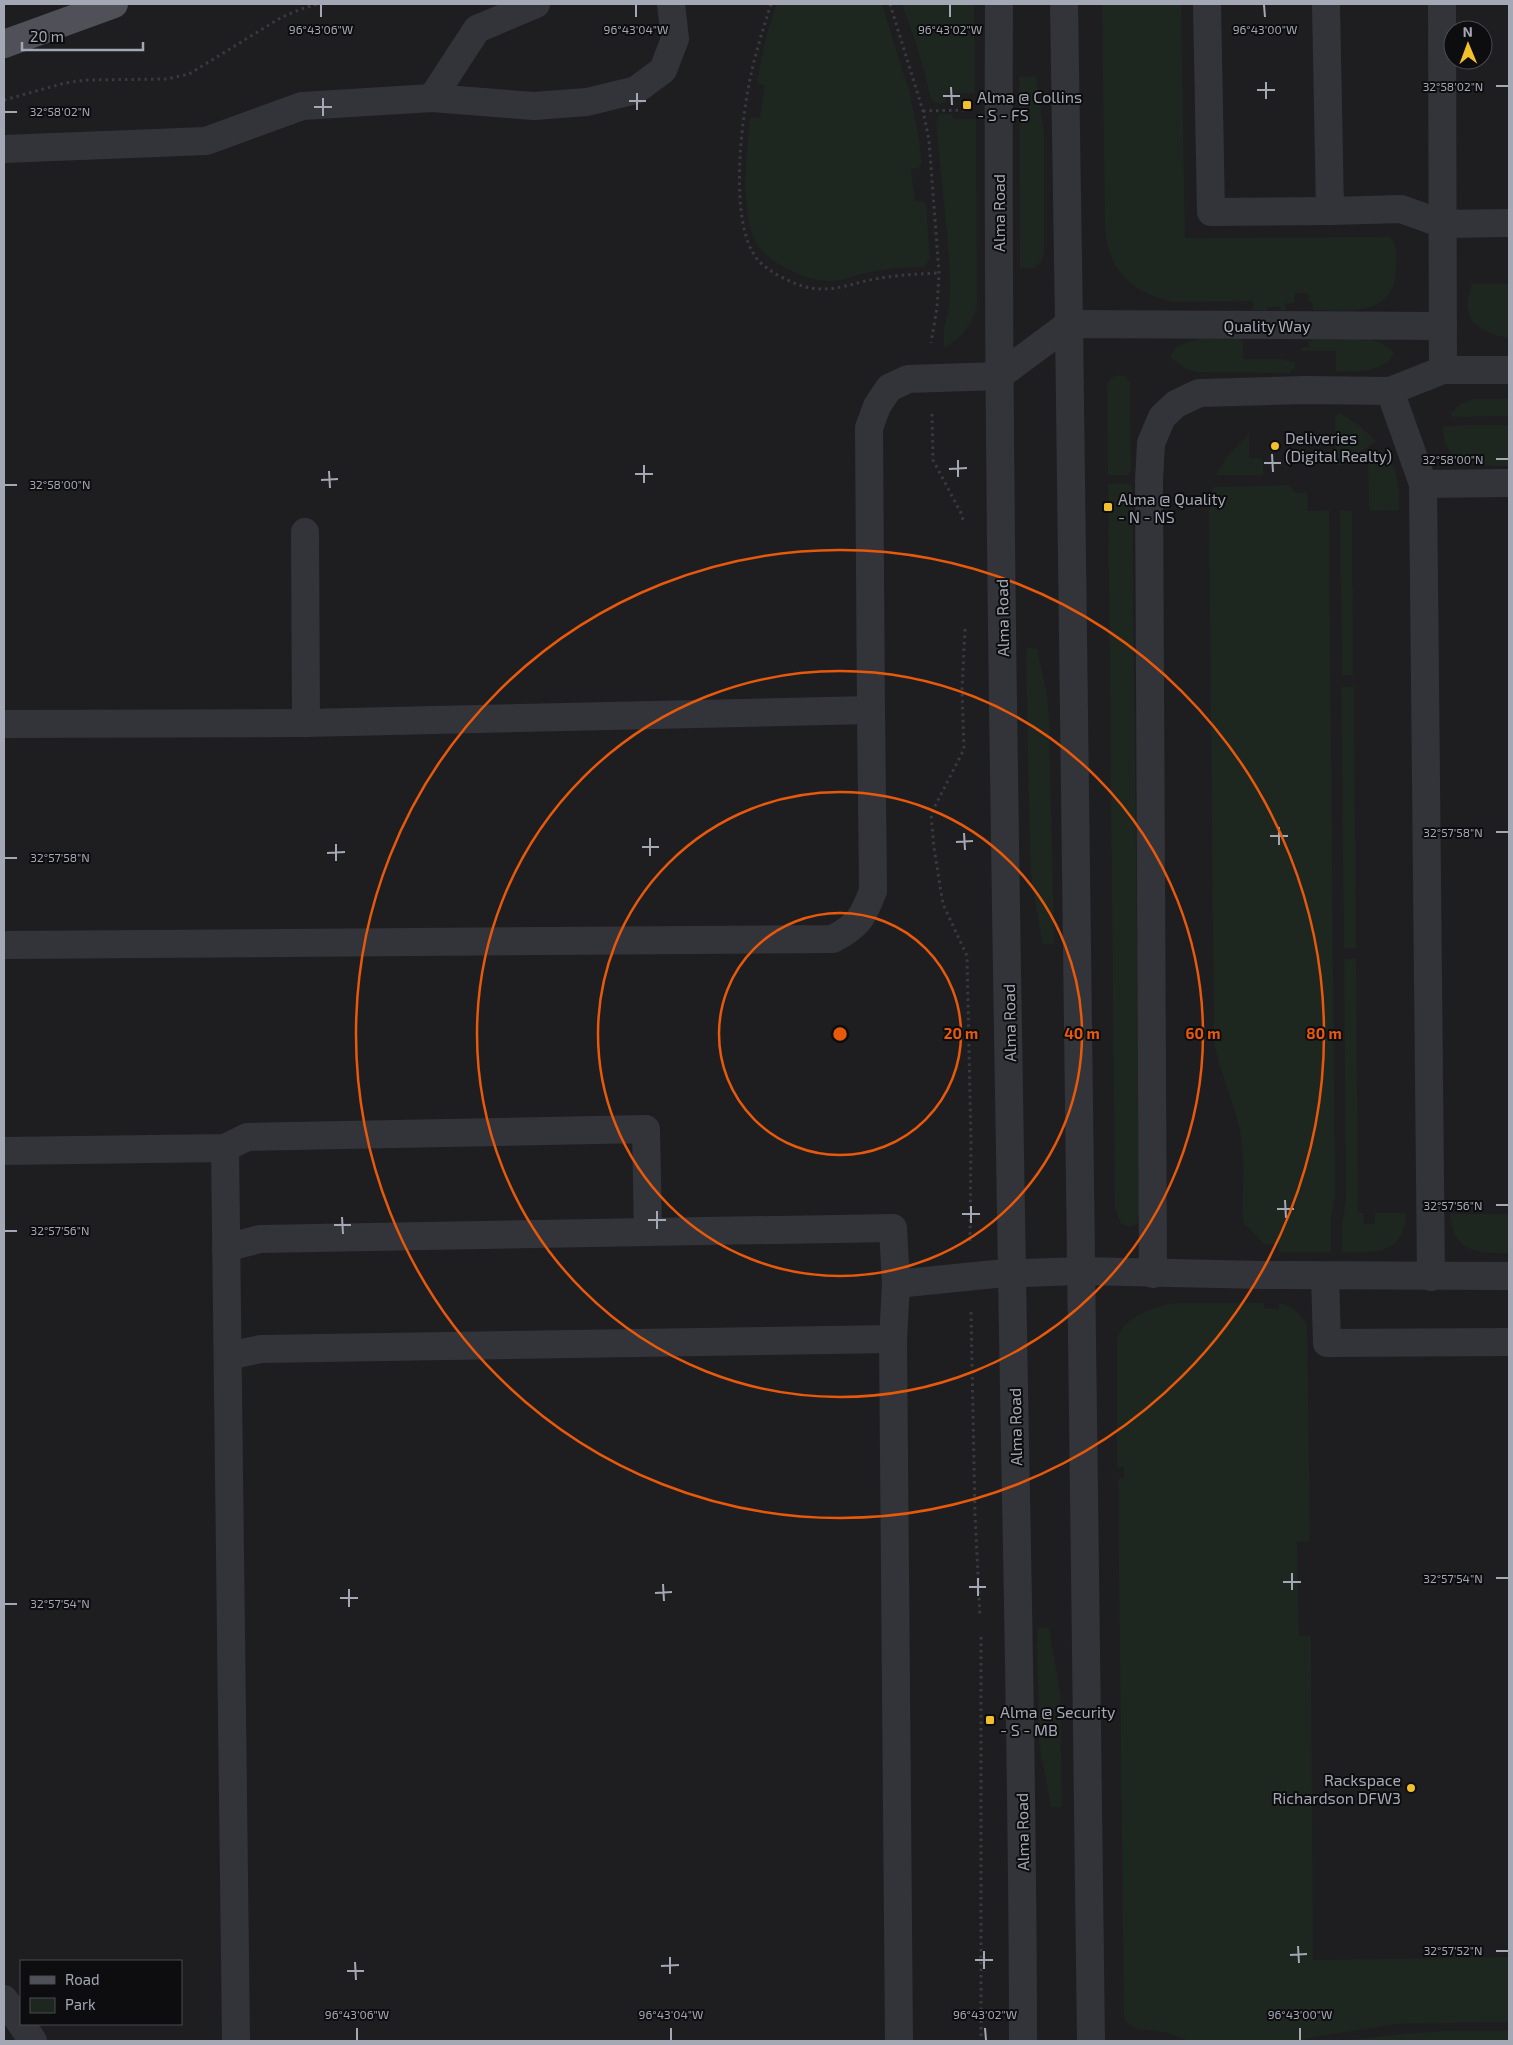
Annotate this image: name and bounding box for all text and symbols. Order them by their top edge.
scale bar [22,20,144,52]
north arrow [1443,20,1493,70]
text: 96°43'06"W [289,22,353,36]
text: 96°43'04"W [604,22,668,36]
text: 96°43'02"W [918,22,982,36]
text: 96°43'00"W [1233,22,1297,36]
text: N [1463,23,1473,40]
text: 20 m [30,27,64,45]
text: 32°58'02"N [1423,79,1483,93]
place label: Alma @ Collins - S - FS [977,87,1082,124]
marker: Alma @ Collins - S - FS [961,99,973,111]
text: 32°58'02"N [30,104,90,118]
street label: Alma Road [989,174,1008,252]
street label: Quality Way [1223,316,1311,336]
place label: Deliveries (Digital Realty) [1285,428,1392,465]
marker: Deliveries (Digital Realty) [1269,440,1281,452]
text: 32°58'00"N [1422,452,1484,466]
text: 32°58'00"N [29,477,91,491]
place label: Alma @ Quality - N - NS [1118,489,1227,526]
marker: Alma @ Quality - N - NS [1102,501,1114,513]
street label: Alma Road [992,579,1012,657]
text: 32°57'58"N [1423,825,1483,839]
text: 32°57'58"N [30,850,90,864]
street label: Alma Road [999,984,1019,1062]
text: 20 m [944,1024,978,1042]
text: 40 m [1064,1024,1100,1042]
text: 60 m [1186,1024,1220,1042]
text: 80 m [1306,1024,1342,1042]
centre of rings [831,1025,849,1043]
text: 32°57'56"N [1424,1198,1482,1212]
text: 32°57'56"N [31,1223,89,1237]
street label: Alma Road [1005,1388,1025,1466]
text: 32°57'54"N [1423,1571,1483,1585]
text: 32°57'54"N [30,1596,90,1610]
place label: Alma @ Security - S - MB [1000,1702,1116,1739]
marker: Alma @ Security - S - MB [984,1714,996,1726]
place label: Rackspace Richardson DFW3 [1272,1770,1401,1807]
marker: Rackspace Richardson DFW3 [1405,1782,1417,1794]
street label: Alma Road [1012,1793,1032,1871]
text: 32°57'52"N [1424,1943,1482,1957]
legend [20,1960,182,2025]
text: Road [65,1970,100,1988]
text: Park [65,1995,96,2013]
text: 96°43'06"W [325,2007,389,2021]
text: 96°43'04"W [639,2007,703,2021]
text: 96°43'02"W [953,2007,1017,2021]
text: 96°43'00"W [1268,2007,1332,2021]

